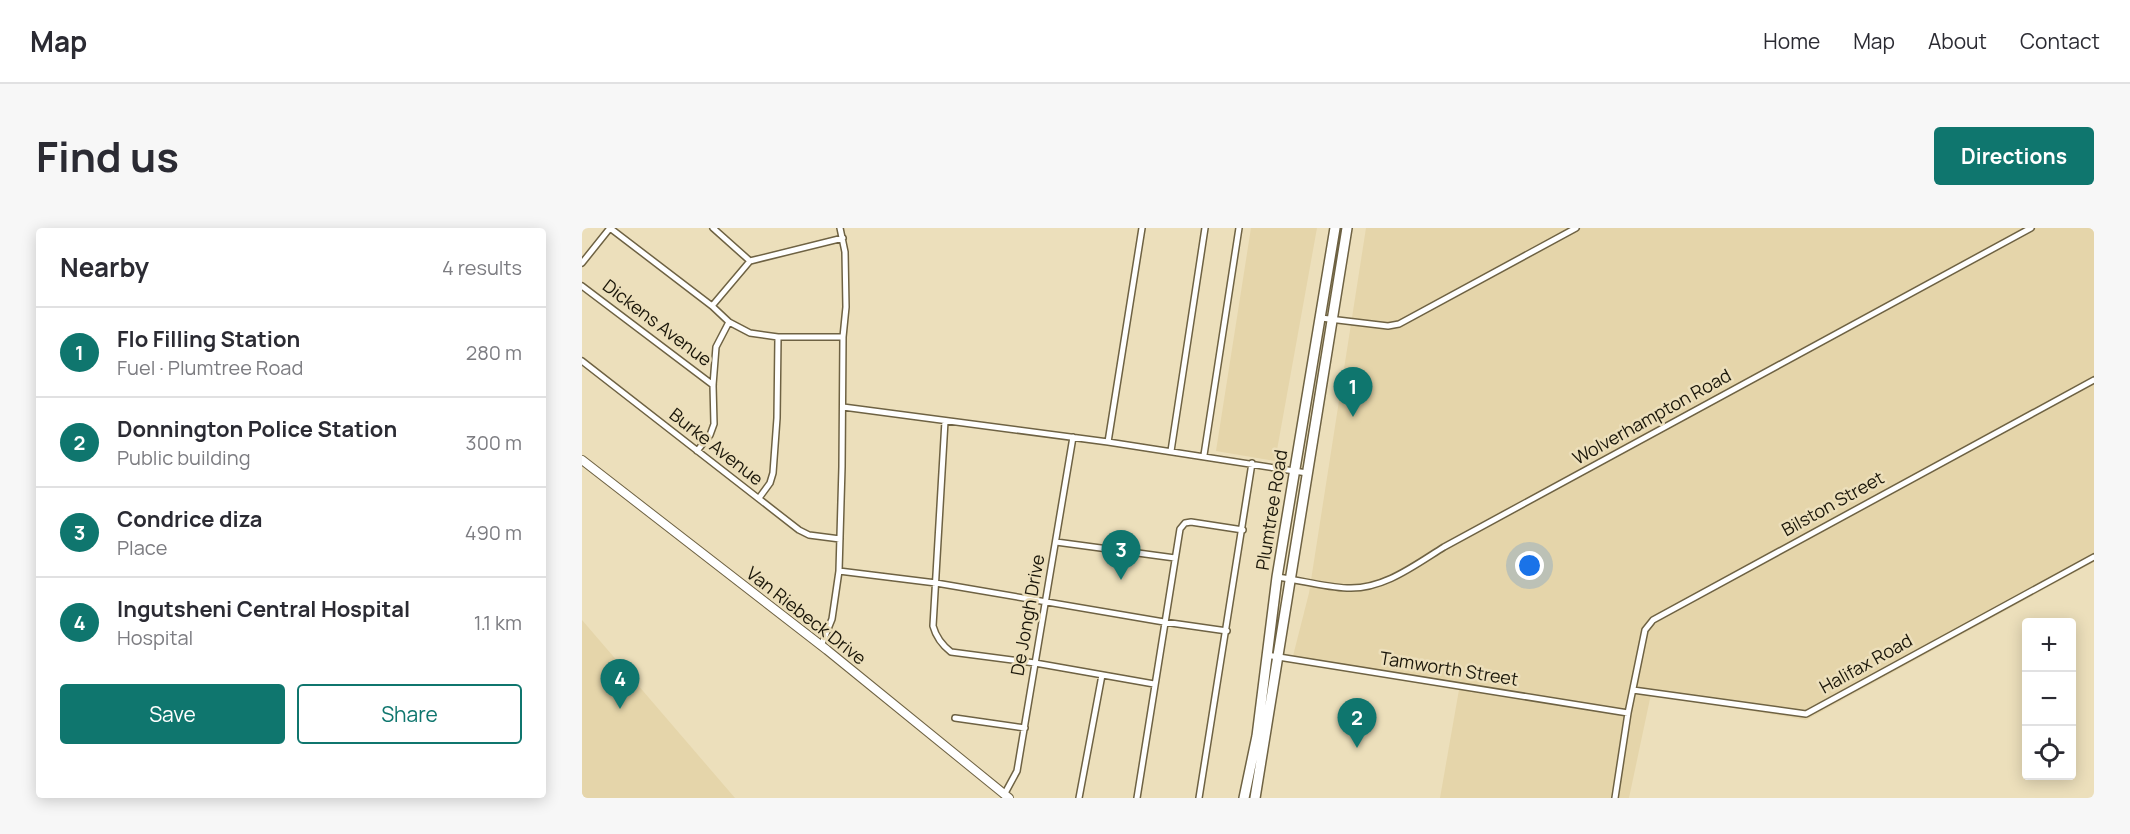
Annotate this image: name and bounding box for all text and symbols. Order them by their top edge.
text: Map [30,22,87,60]
text: Home [1763,27,1820,55]
text: Map [1853,27,1895,55]
text: About [1928,27,1987,55]
text: Contact [2020,27,2100,55]
text: Find us [36,127,179,185]
button: Directions [1934,127,2094,185]
text: Nearby [60,249,149,285]
text: 4 results [442,254,522,281]
street label: Dickens Avenue [598,273,717,371]
text: Flo Filling Station [117,324,300,354]
text: 1 [75,339,84,366]
text: 280 m [466,339,522,366]
text: Fuel · Plumtree Road [117,354,303,381]
street label: Wolverhampton Road [1568,363,1735,470]
pin: 1 [1334,368,1372,417]
street label: Burke Avenue [665,402,768,490]
text: Donnington Police Station [117,414,397,444]
text: 2 [74,429,85,456]
text: 300 m [466,429,522,456]
text: Public building [117,444,251,471]
street label: Plumtree Road [1250,448,1292,572]
street label: Bilston Street [1777,465,1888,541]
text: Condrice diza [117,504,262,534]
text: 3 [74,519,85,546]
text: 490 m [465,519,522,546]
pin: 3 [1102,530,1140,580]
text: Place [117,534,167,561]
your location [1515,551,1544,580]
street label: De Jongh Drive [1005,552,1050,677]
street label: Van Riebeck Drive [742,561,872,670]
text: Ingutsheni Central Hospital [117,594,410,624]
text: 4 [73,609,86,636]
text: 1.1 km [474,609,522,636]
map controls [2022,618,2076,780]
button: + [2022,618,2076,672]
text: Hospital [117,624,193,651]
street label: Halifax Road [1815,628,1916,698]
street label: Tamworth Street [1378,645,1520,691]
pin: 4 [600,660,639,709]
button: − [2022,672,2076,726]
button: Save [60,684,285,744]
button: Share [297,684,522,744]
pin: 2 [1338,698,1376,748]
button: locate [2022,726,2076,780]

